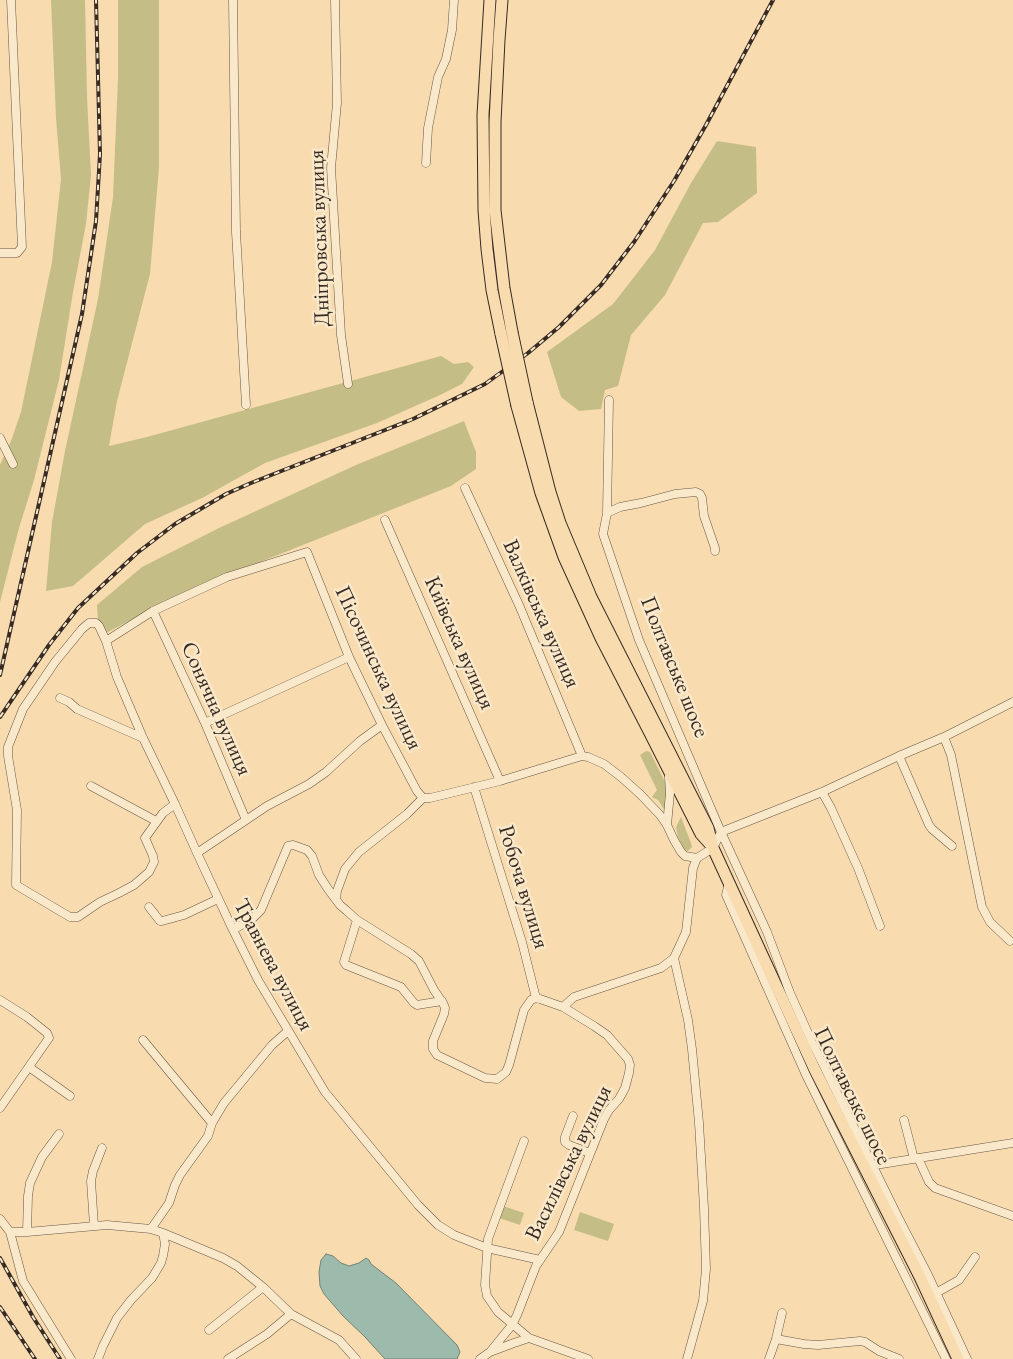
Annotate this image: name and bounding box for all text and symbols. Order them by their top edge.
street label: Дніпровська вулиця [304,149,336,327]
street label: Валківська вулиця [497,536,585,692]
street label: Київська вулиця [418,572,500,714]
street label: Пісочинська вулиця [328,582,428,754]
street label: Полтавське шосе [634,593,714,741]
street label: Сонячна вулиця [175,638,257,780]
street label: Робоча вулиця [492,822,554,952]
street label: Травнева вулиця [227,895,319,1035]
street label: Полтавське шосе [807,1023,897,1169]
street label: Василівська вулиця [520,1081,618,1245]

